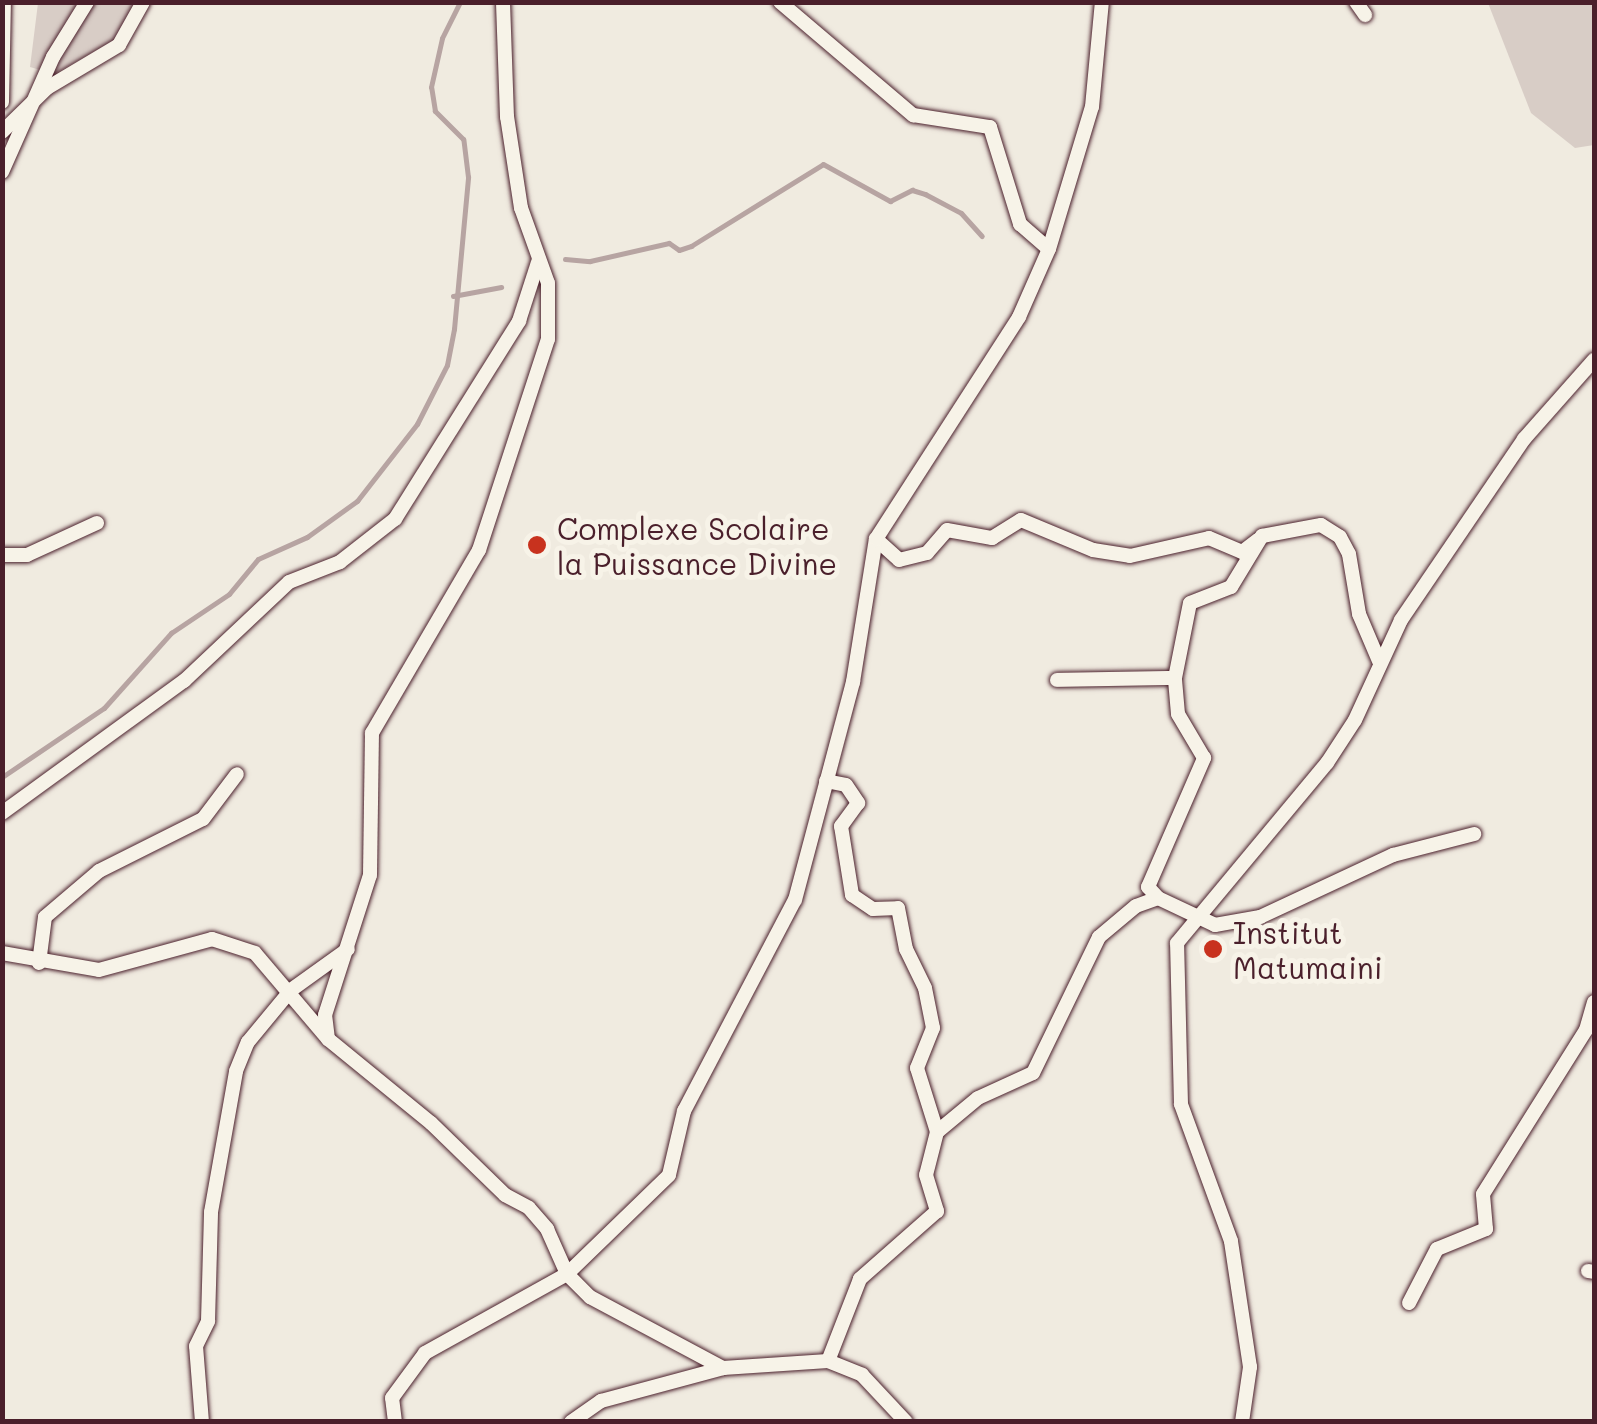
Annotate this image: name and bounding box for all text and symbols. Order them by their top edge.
place label: Complexe Scolaire la Puissance Divine [557,510,837,580]
marker: Complexe Scolaire la Puissance Divine [526,534,548,556]
place label: Institut Matumaini [1233,914,1383,984]
marker: Institut Matumaini [1202,938,1224,960]

